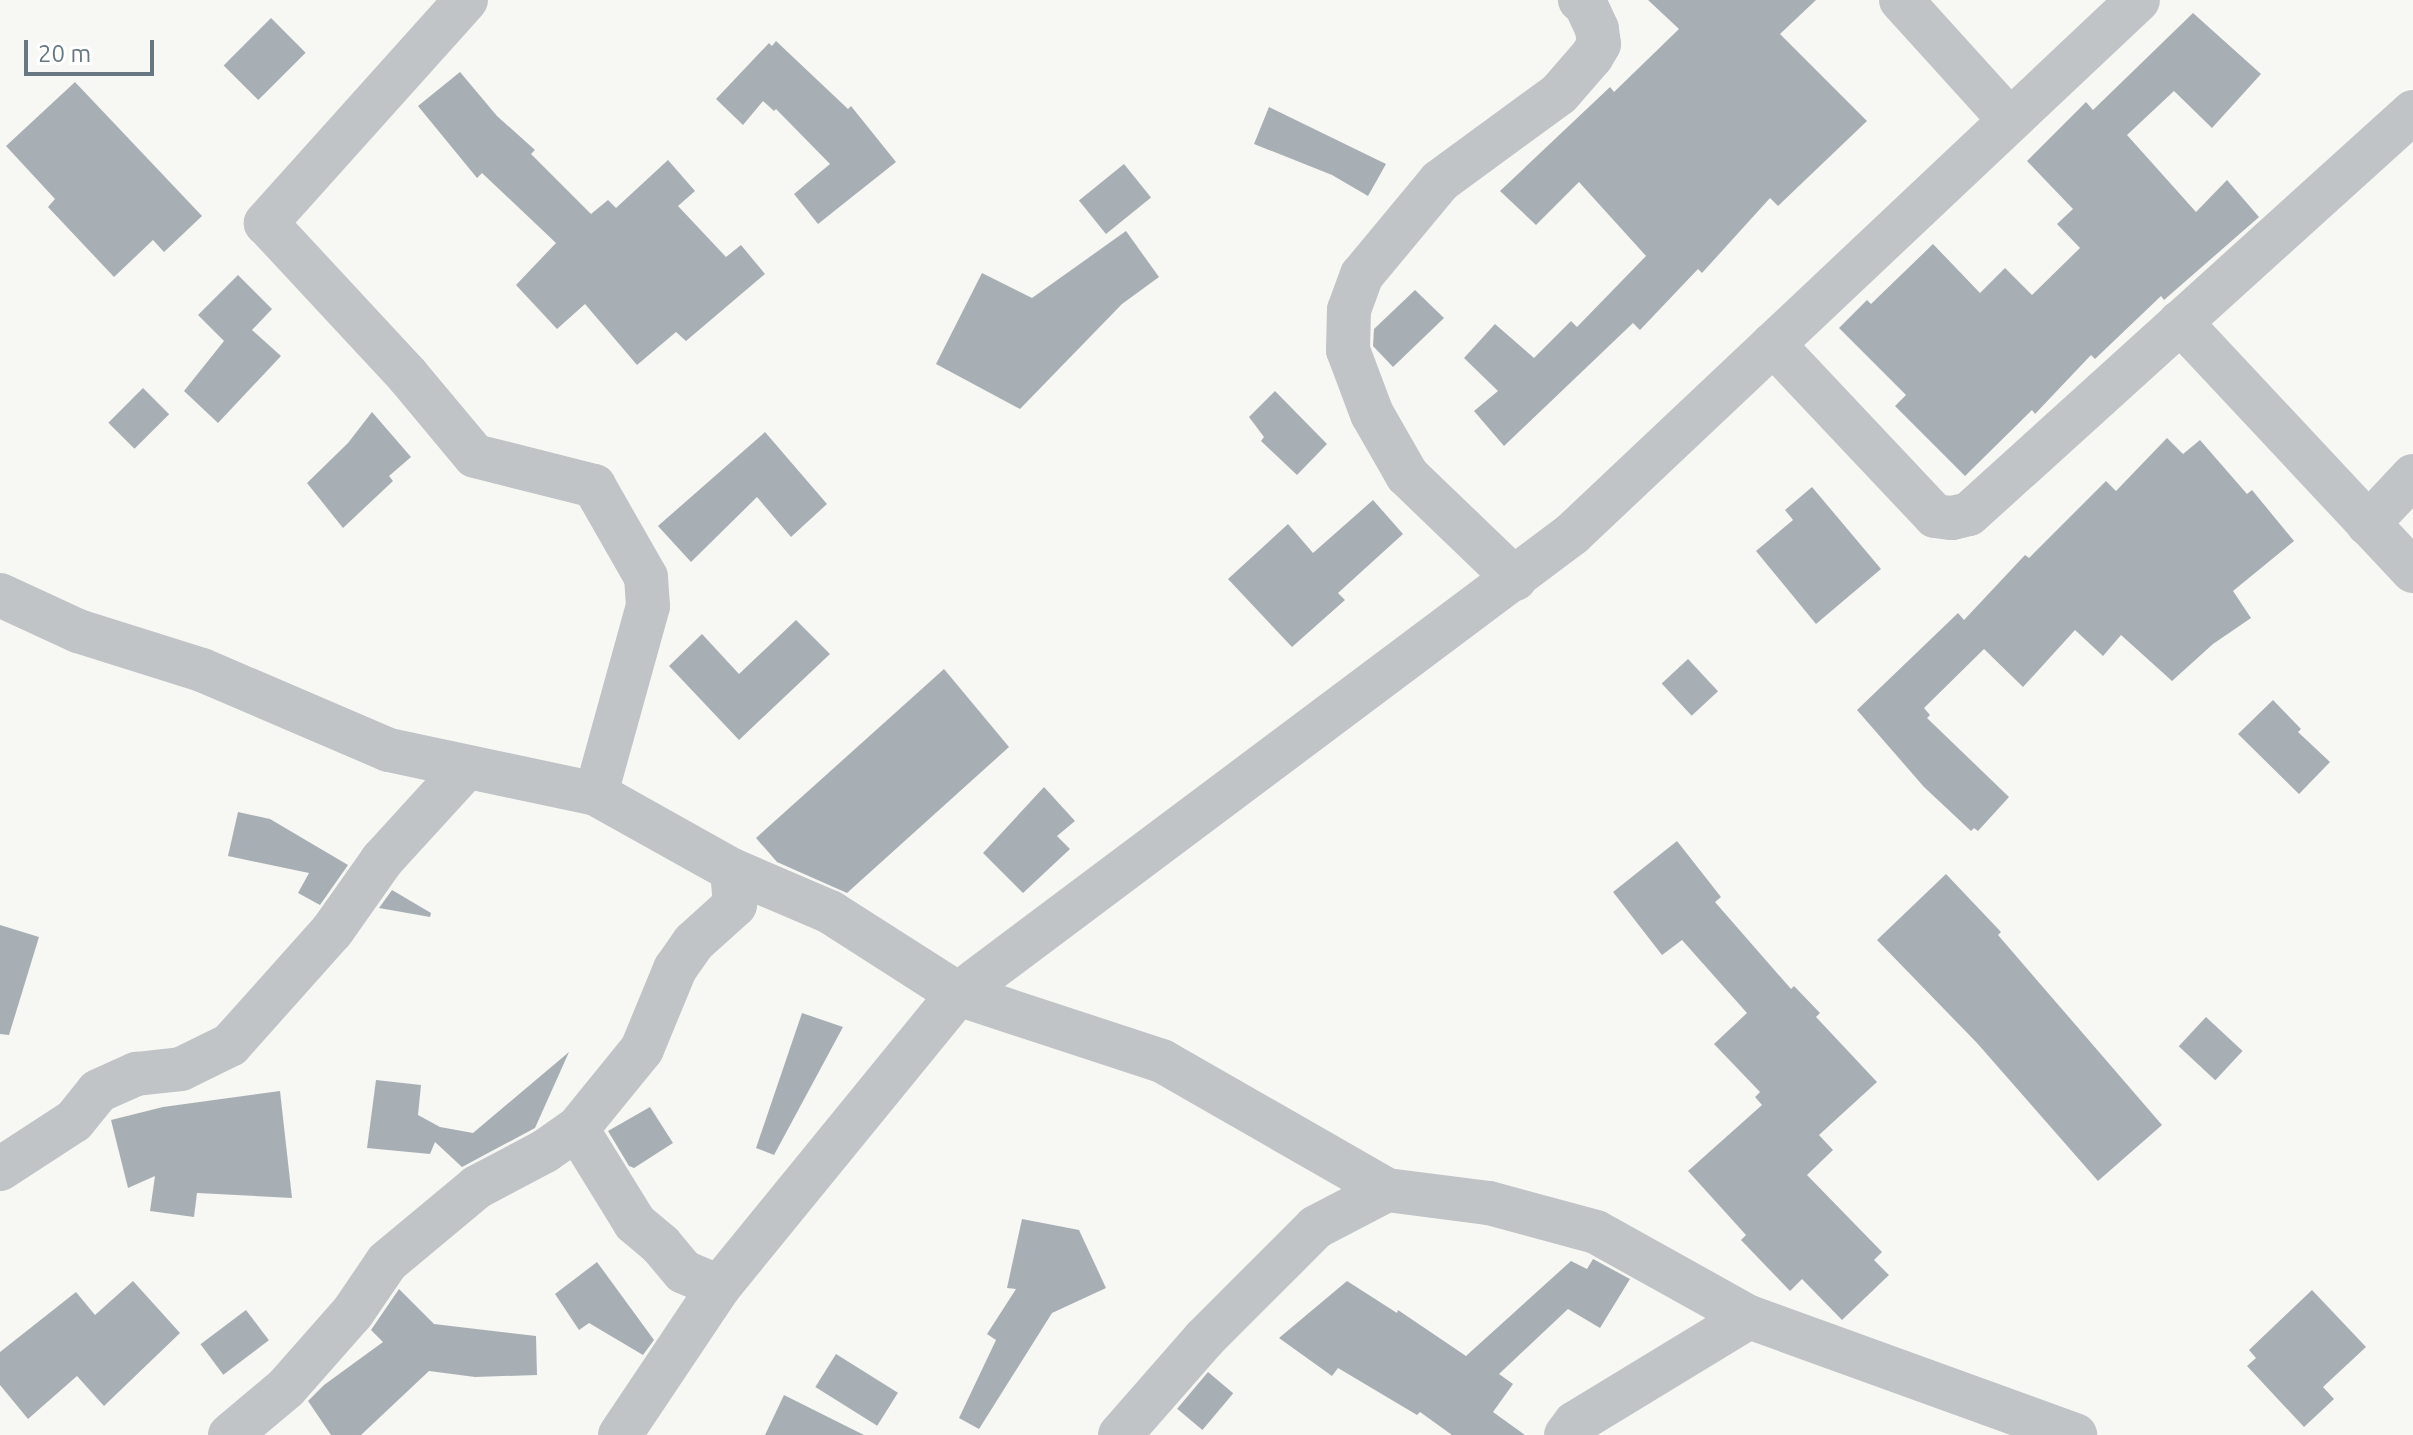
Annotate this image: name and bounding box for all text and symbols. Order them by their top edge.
scale bar [28,24,158,74]
text: 20 m [38,40,91,67]

